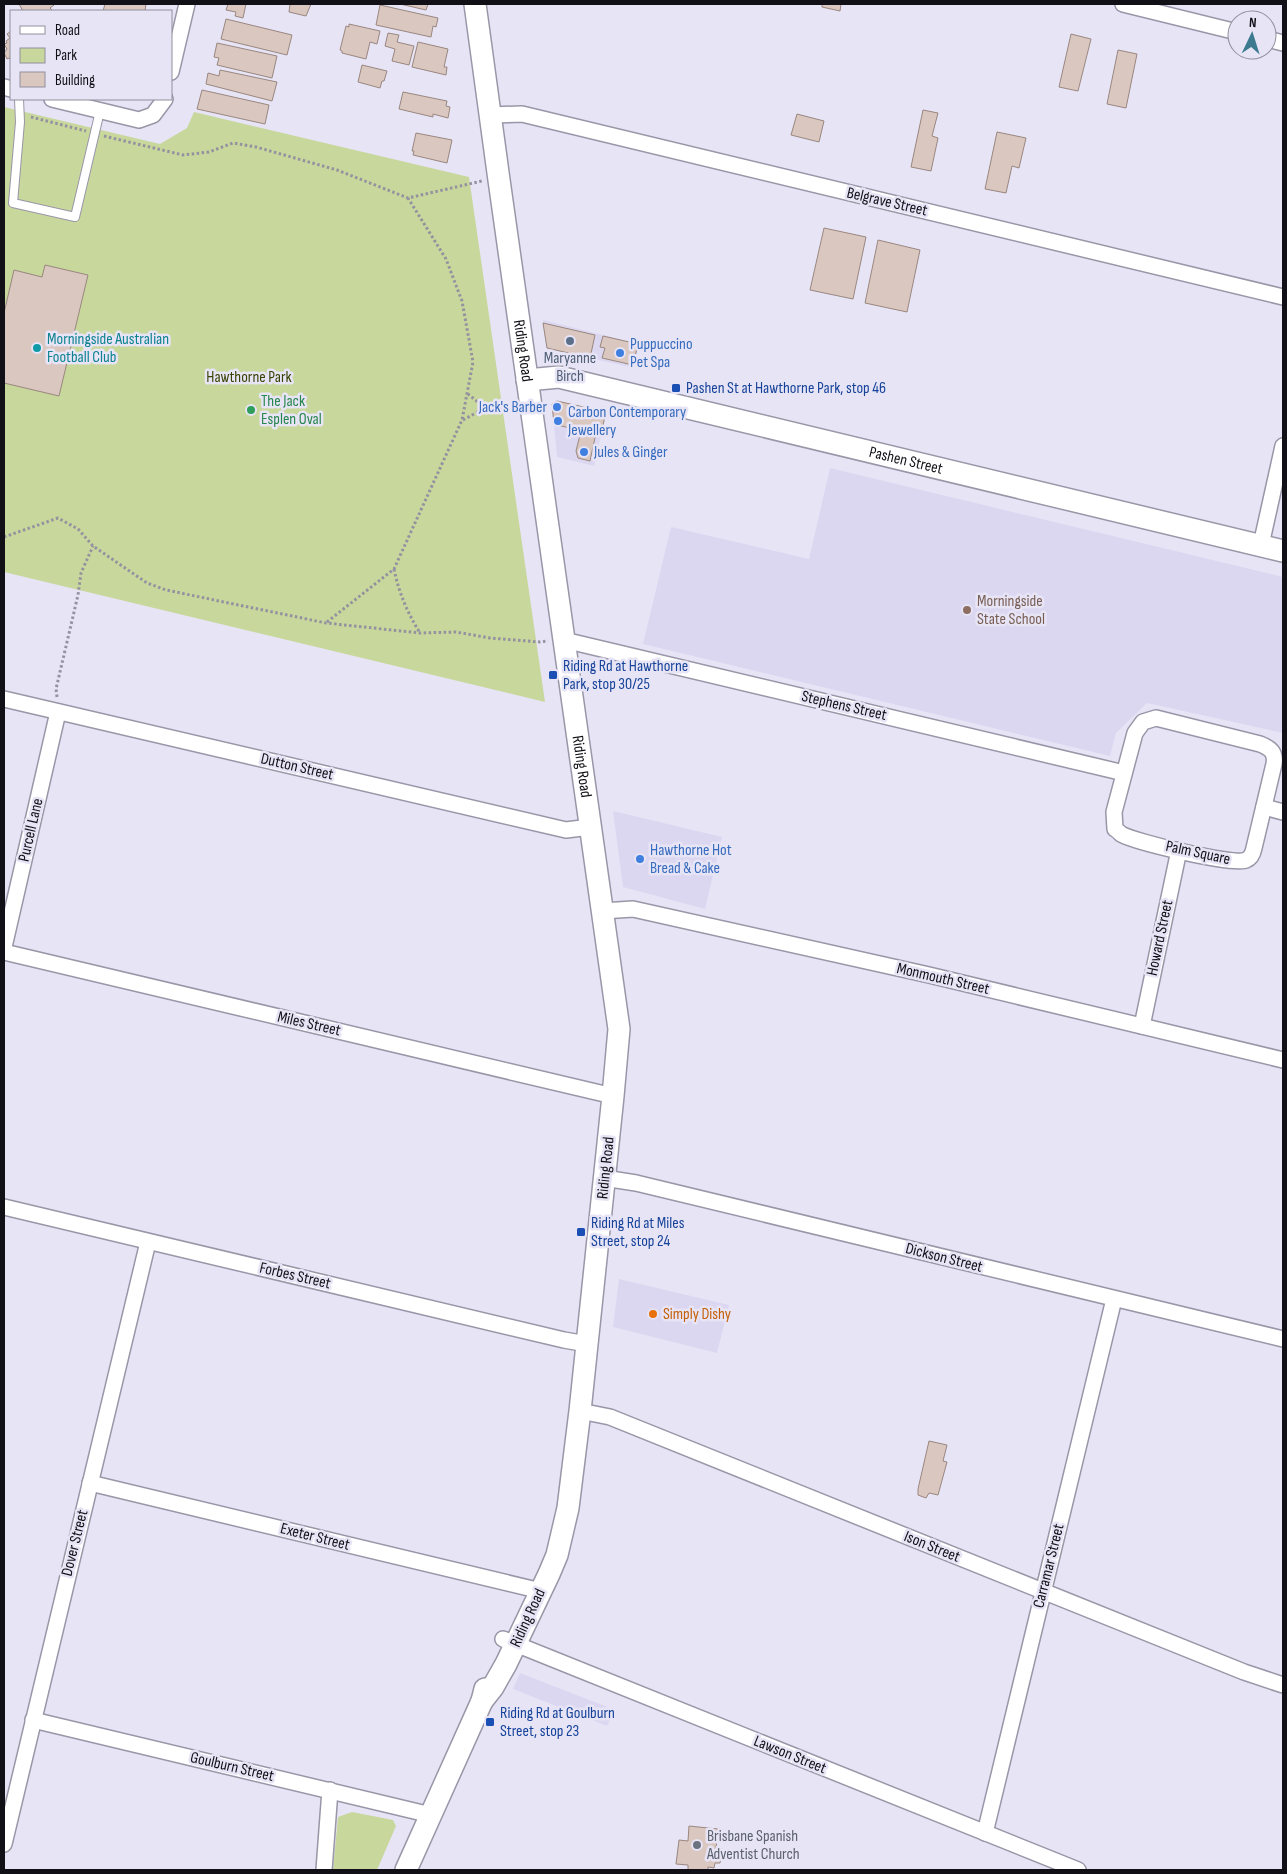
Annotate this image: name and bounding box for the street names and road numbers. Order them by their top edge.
street label: Belgrave Street [845,184,929,221]
street label: Riding Road [509,318,537,383]
street label: Pashen Street [867,442,945,478]
street label: Stephens Street [800,687,889,725]
street label: Riding Road [568,734,596,799]
street label: Dutton Street [259,749,335,785]
street label: Purcell Lane [14,796,48,864]
street label: Palm Square [1164,837,1232,869]
street label: Howard Street [1143,898,1177,978]
street label: Monmouth Street [895,959,991,999]
street label: Miles Street [276,1008,342,1040]
street label: Riding Road [593,1136,619,1200]
street label: Dickson Street [904,1239,985,1277]
street label: Forbes Street [258,1259,332,1293]
street label: Dover Street [58,1508,92,1578]
street label: Exeter Street [278,1519,352,1555]
street label: Carramar Street [1029,1522,1069,1610]
street label: Ison Street [901,1527,963,1567]
street label: Riding Road [506,1586,550,1650]
street label: Lawson Street [751,1732,829,1778]
street label: Goulburn Street [188,1748,276,1786]

